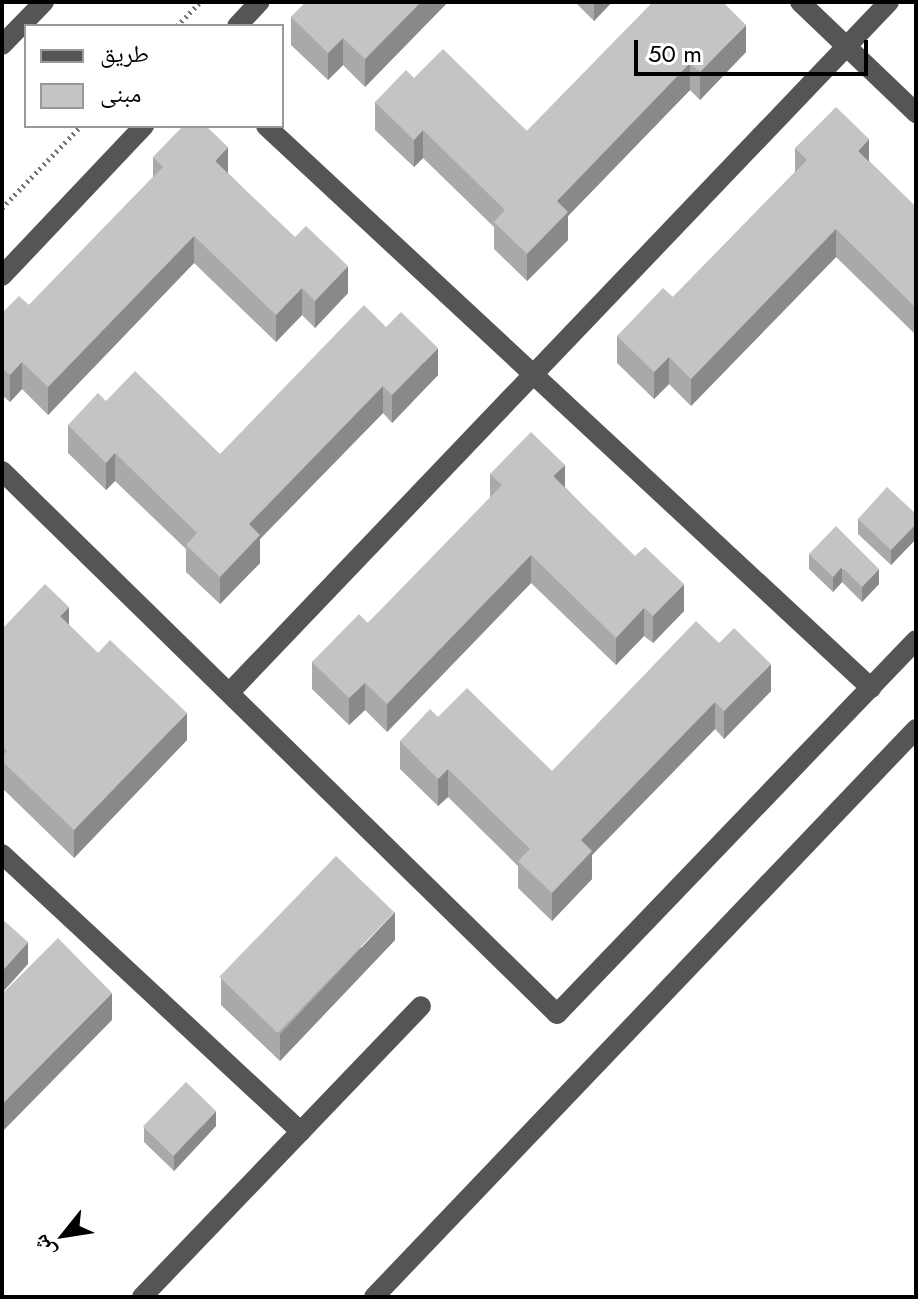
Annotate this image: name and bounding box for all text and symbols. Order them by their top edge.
legend [24,24,284,128]
scale bar [638,24,872,74]
text: طريق [100,36,149,71]
text: 50 m [648,36,702,71]
text: مبنى [100,76,141,111]
north arrow [24,1195,104,1275]
text: ش [24,1229,63,1265]

